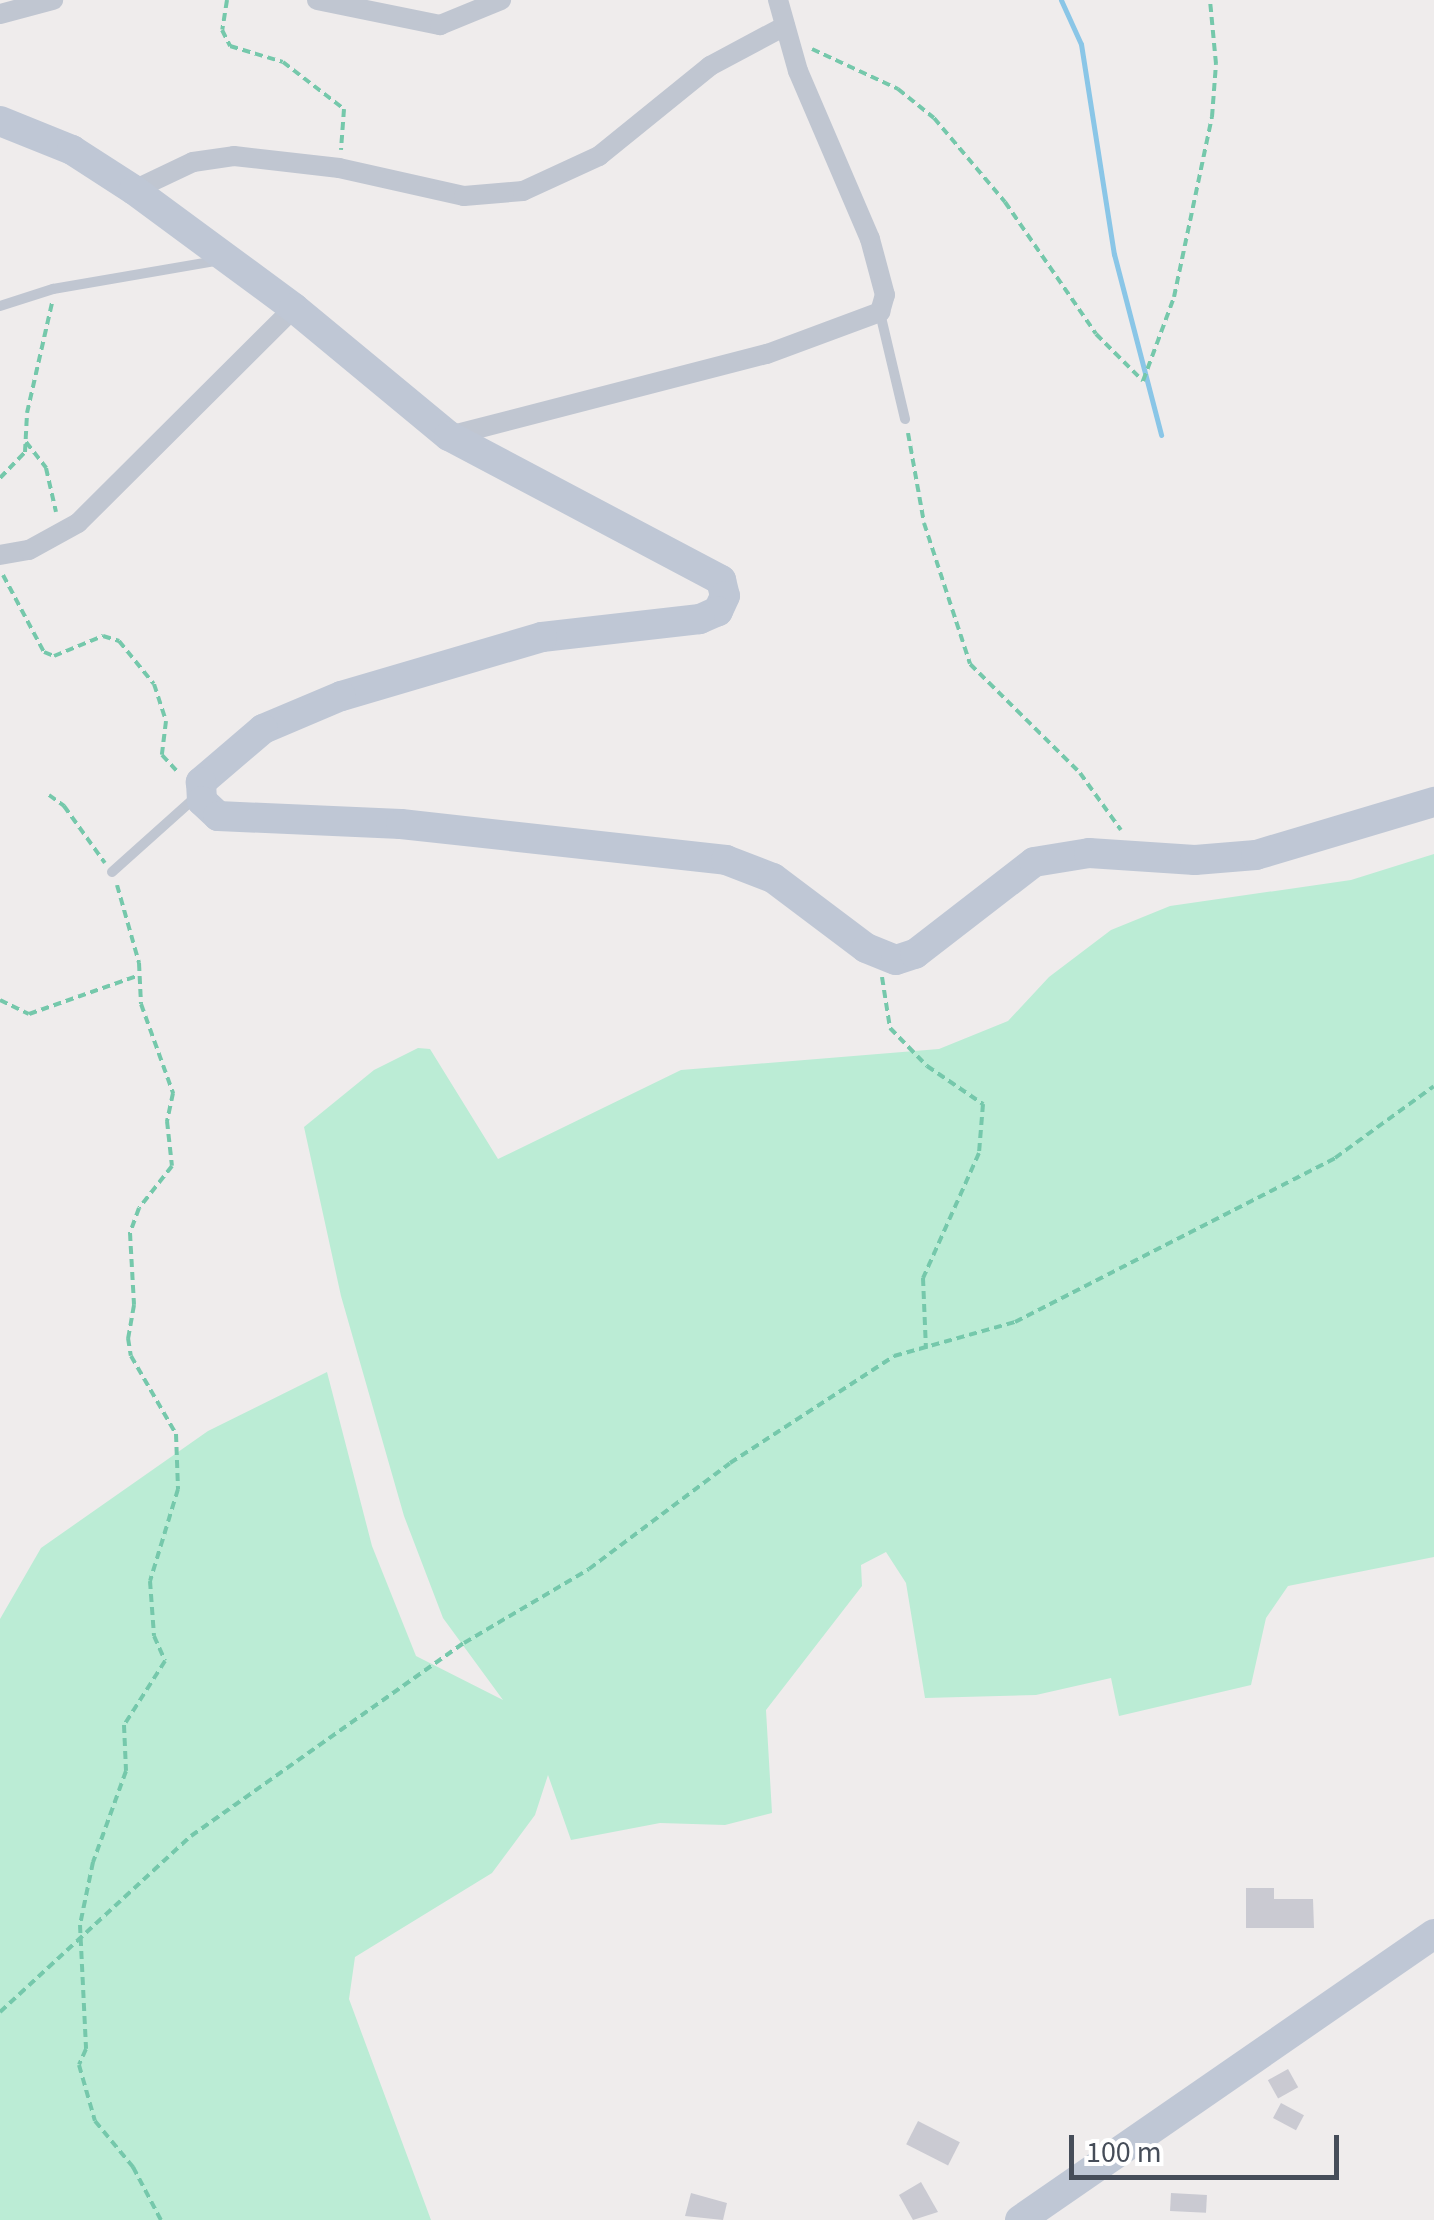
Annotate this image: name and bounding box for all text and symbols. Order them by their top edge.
scale bar [1074,2115,1344,2177]
text: 100 m [1086,2131,1162,2174]

